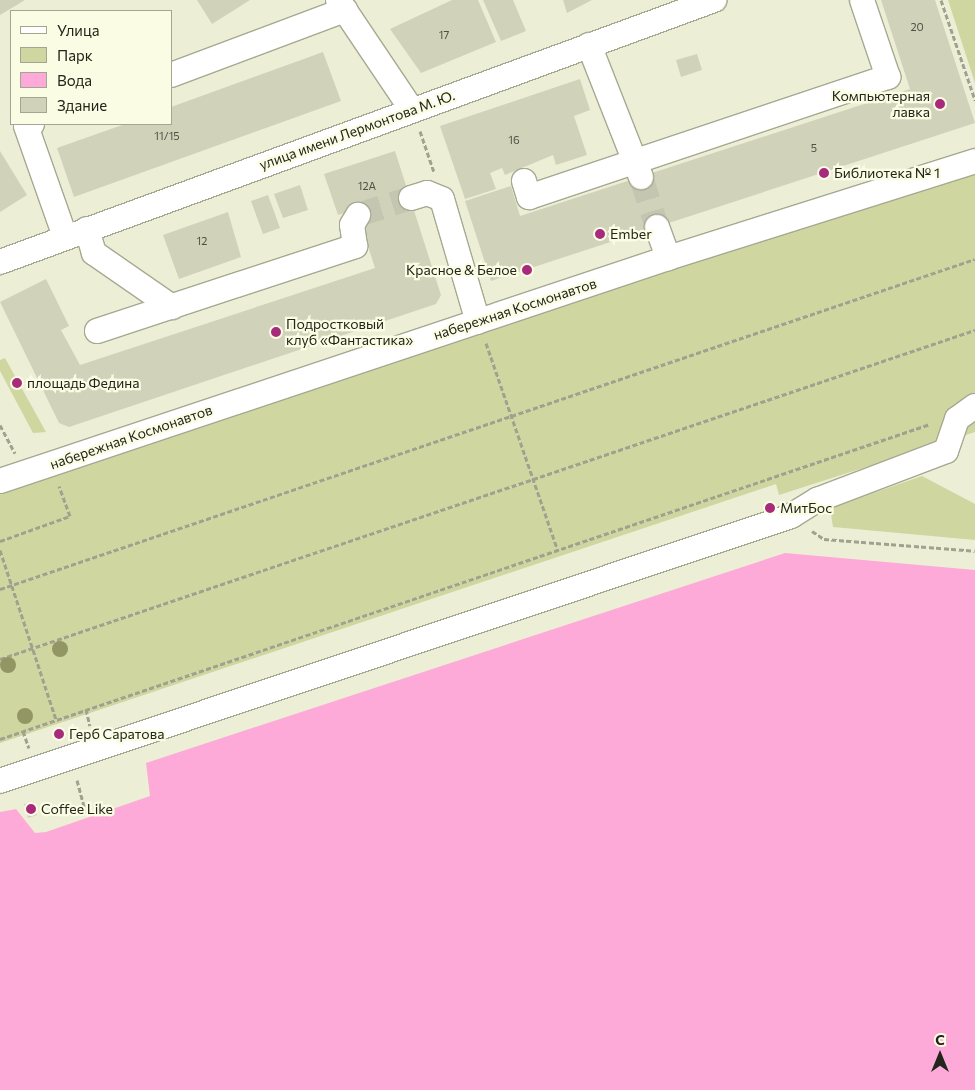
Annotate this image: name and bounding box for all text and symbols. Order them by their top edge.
legend [10,10,172,125]
house number: 20 [910,20,924,34]
text: Улица [57,21,99,39]
house number: 17 [439,28,449,42]
text: Парк [57,46,93,64]
text: Вода [57,71,92,89]
street label: улица имени Лермонтова М. Ю. [257,87,457,173]
place label: Компьютерная лавка [832,88,930,120]
text: Здание [57,96,107,114]
marker: Компьютерная лавка [934,98,946,110]
house number: 11/15 [154,129,180,143]
house number: 16 [508,133,520,147]
house number: 5 [811,141,817,155]
place label: Библиотека № 1 [834,165,940,181]
marker: Библиотека № 1 [818,167,830,179]
house number: 12А [358,179,376,193]
place label: Ember [610,226,652,242]
marker: Ember [594,228,606,240]
house number: 12 [197,234,207,248]
place label: Красное & Белое [406,262,517,278]
marker: Красное & Белое [521,264,533,276]
street label: набережная Космонавтов [431,275,599,343]
place label: Подростковый клуб «Фантастика» [286,316,413,348]
marker: Подростковый клуб «Фантастика» [270,326,282,338]
place label: площадь Федина [27,375,139,391]
marker: площадь Федина [11,377,23,389]
street label: набережная Космонавтов [48,401,214,473]
place label: МитБос [780,500,832,516]
marker: МитБос [764,502,776,514]
place label: Герб Саратова [69,726,164,742]
marker: Герб Саратова [53,728,65,740]
place label: Coffee Like [41,801,113,817]
marker: Coffee Like [25,803,37,815]
north arrow [915,1030,965,1080]
text: С [935,1031,945,1048]

